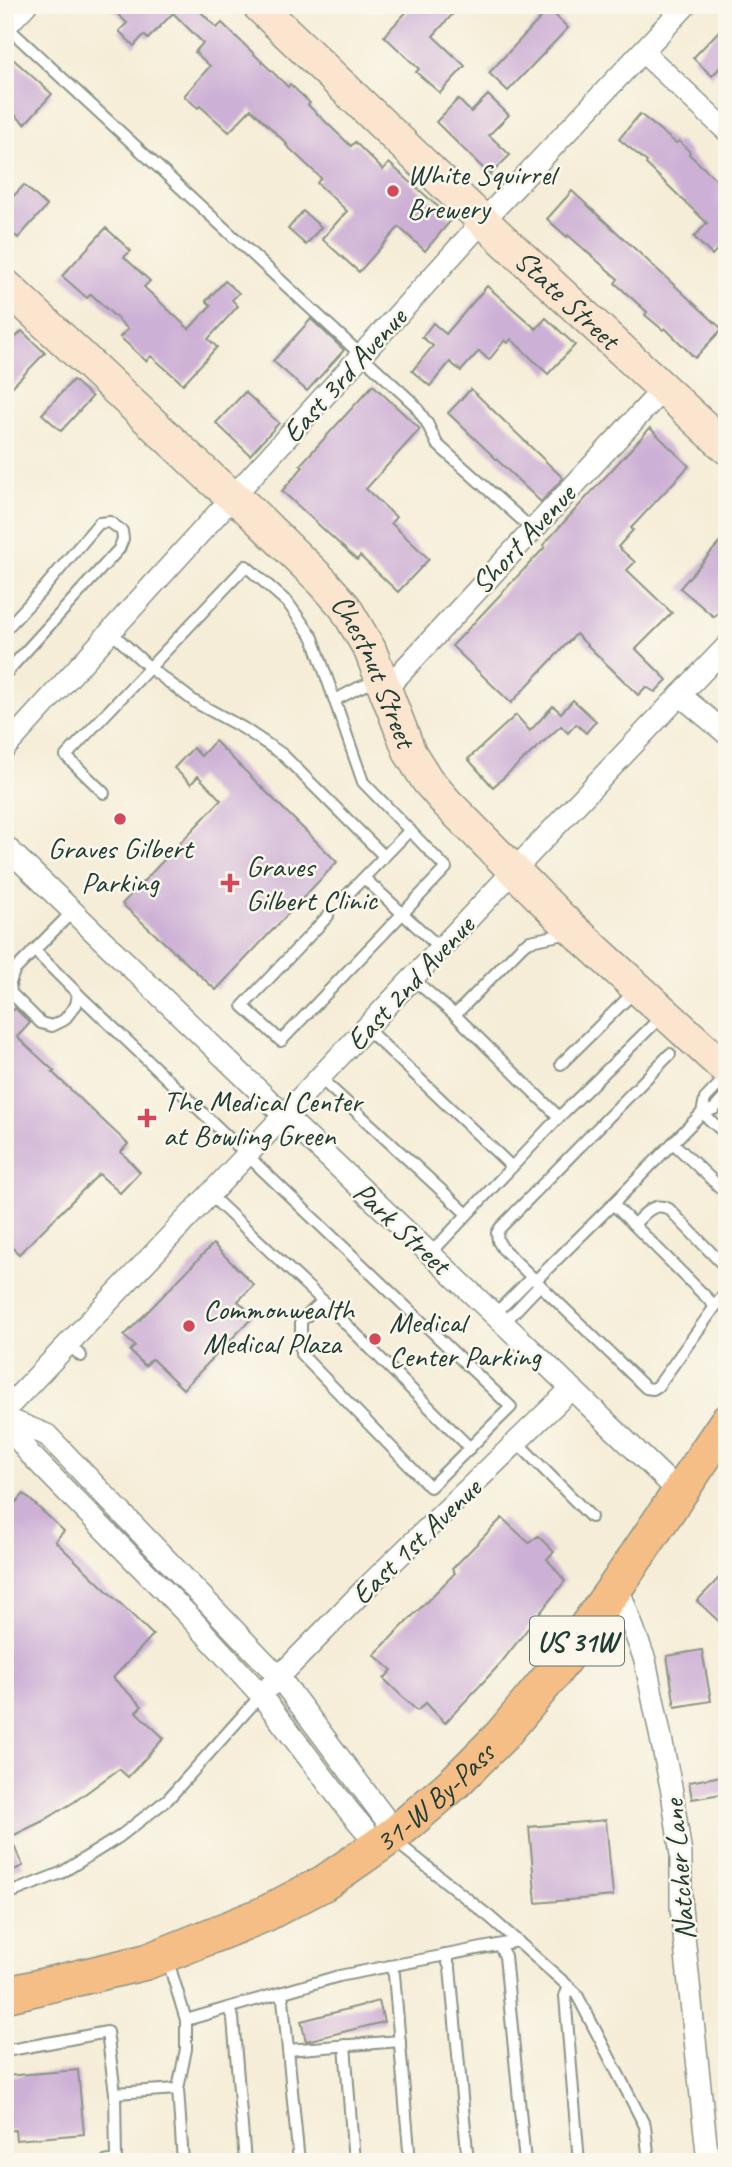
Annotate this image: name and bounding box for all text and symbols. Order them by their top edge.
place label: White Squirrel Brewery [407,155,560,227]
marker: White Squirrel Brewery [385,183,401,199]
street label: State Street [507,241,630,360]
street label: East 3rd Avenue [273,298,416,450]
street label: Short Avenue [463,474,585,602]
street label: Chestnut Street [323,586,426,756]
marker: Graves Gilbert Parking [112,811,128,827]
place label: Graves Gilbert Parking [48,829,195,901]
place label: Graves Gilbert Clinic [246,847,378,919]
marker: Graves Gilbert Clinic [220,873,240,893]
street label: East 2nd Avenue [338,906,484,1059]
place label: The Medical Center at Bowling Green [163,1082,365,1154]
marker: The Medical Center at Bowling Green [137,1108,157,1128]
street label: Park Street [345,1173,461,1285]
place label: Commonwealth Medical Plaza [203,1290,356,1362]
place label: Medical Center Parking [389,1303,542,1375]
marker: Commonwealth Medical Plaza [181,1318,197,1334]
marker: Medical Center Parking [367,1331,383,1347]
street label: East 1st Avenue [343,1468,491,1612]
road number: US 31W [530,1616,624,1666]
street label: 31-W By-Pass [368,1732,505,1861]
street label: Natcher Lane [654,1796,704,1942]

